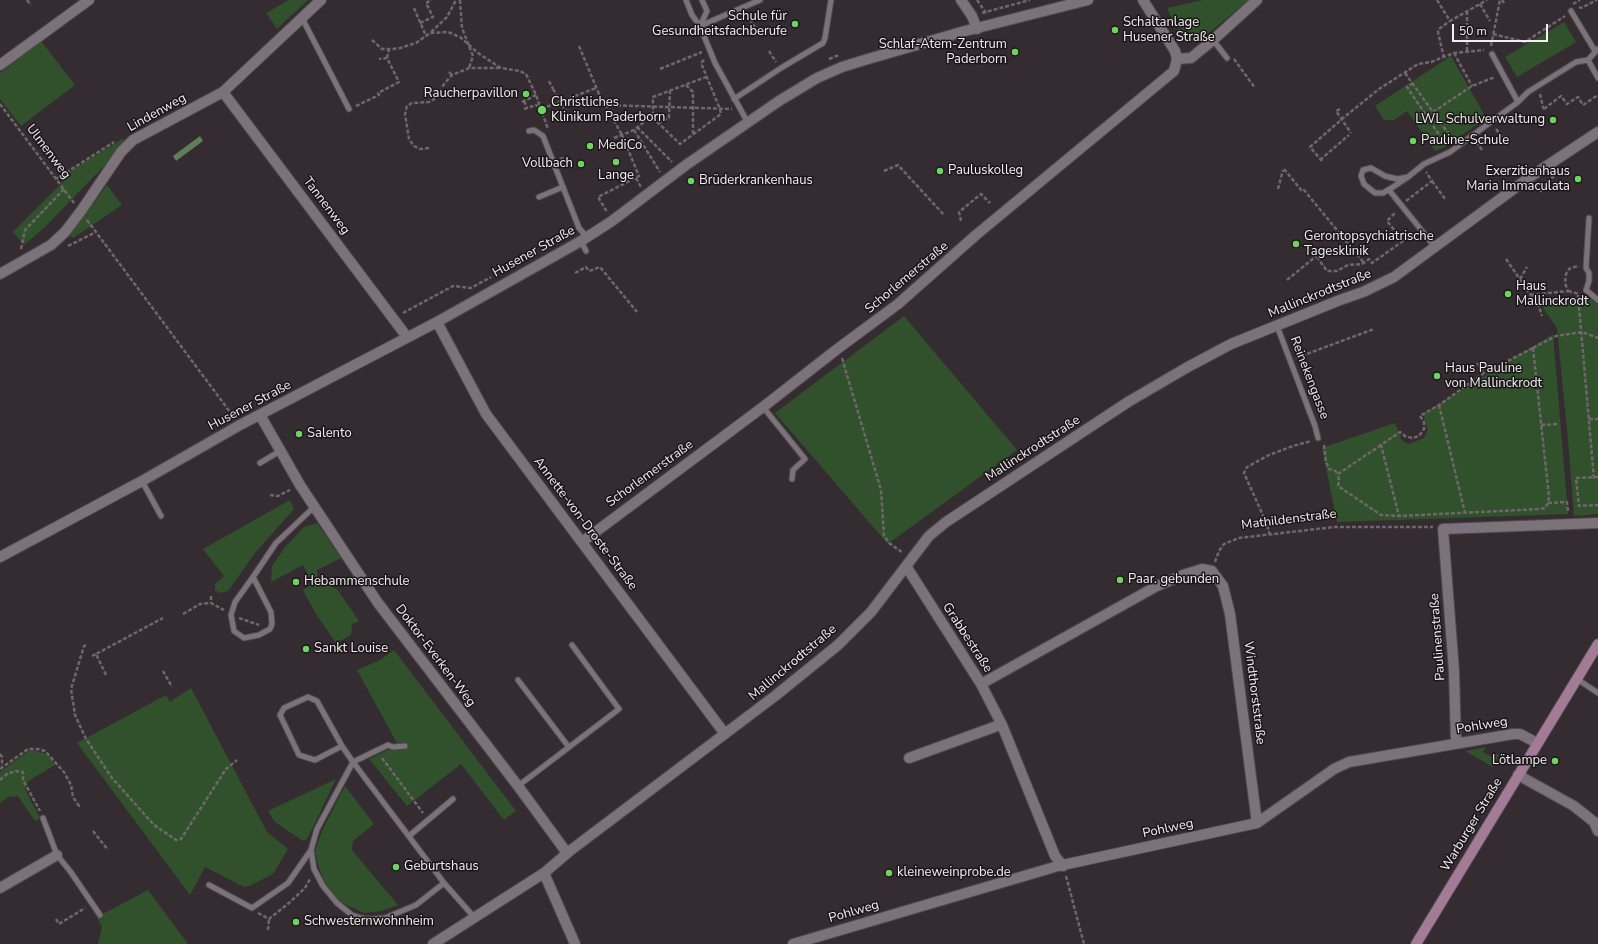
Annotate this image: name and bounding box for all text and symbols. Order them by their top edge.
place label: Schule für Gesundheitsfachberufe [652,9,787,40]
place label: Schaltanlage Husener Straße [1123,15,1215,46]
scale bar [1454,16,1550,42]
marker: Schule für Gesundheitsfachberufe [790,19,800,29]
text: 50 m [1459,23,1487,39]
marker: Schaltanlage Husener Straße [1110,25,1120,35]
place label: Schlaf-Atem-Zentrum Paderborn [879,37,1007,68]
marker: Schlaf-Atem-Zentrum Paderborn [1010,47,1020,57]
place label: Raucherpavillon [424,86,518,102]
marker: Raucherpavillon [521,89,531,99]
street label: Lindenweg [125,91,189,135]
place label: Christliches Klinikum Paderborn [551,95,665,126]
marker: Christliches Klinikum Paderborn [536,104,548,116]
place label: LWL Schulverwaltung [1415,112,1545,128]
marker: LWL Schulverwaltung [1548,115,1558,125]
street label: Ulmenweg [22,122,74,182]
place label: Pauline-Schule [1421,133,1509,149]
marker: Pauline-Schule [1408,136,1418,146]
place label: MediCo [598,138,642,154]
marker: MediCo [585,141,595,151]
place label: Vollbach [522,156,573,172]
marker: Lange [611,157,621,167]
marker: Vollbach [576,159,586,169]
place label: Pauluskolleg [948,163,1023,179]
place label: Exerzitienhaus Maria Immaculata [1466,164,1570,195]
marker: Pauluskolleg [935,166,945,176]
place label: Lange [598,168,634,184]
place label: Brüderkrankenhaus [699,173,813,189]
street label: Tannenweg [299,174,353,238]
marker: Exerzitienhaus Maria Immaculata [1573,174,1583,184]
marker: Brüderkrankenhaus [686,176,696,186]
street label: Husener Straße [490,223,578,281]
place label: Gerontopsychiatrische Tagesklinik [1304,229,1434,260]
street label: Schorlemerstraße [862,239,952,317]
marker: Gerontopsychiatrische Tagesklinik [1291,239,1301,249]
street label: Mallinckrodtstraße [1266,266,1374,322]
place label: Haus Mallinckrodt [1516,279,1589,310]
marker: Haus Mallinckrodt [1503,289,1513,299]
street label: Reinekengasse [1286,334,1332,422]
place label: Haus Pauline von Mallinckrodt [1445,361,1542,392]
marker: Haus Pauline von Mallinckrodt [1432,371,1442,381]
street label: Husener Straße [206,378,294,434]
street label: Mallinckrodtstraße [983,413,1083,485]
place label: Salento [307,426,352,442]
marker: Salento [294,429,304,439]
street label: Schorlemerstraße [603,437,697,511]
street label: Annette-von-Droste-Straße [530,454,640,594]
street label: Mathildenstraße [1241,506,1337,534]
place label: Paar. gebunden [1128,572,1219,588]
place label: Hebammenschule [304,574,409,590]
marker: Paar. gebunden [1115,575,1125,585]
marker: Hebammenschule [291,577,301,587]
street label: Paulinenstraße [1427,593,1449,681]
street label: Grabbestraße [939,600,995,676]
street label: Doktor-Everken-Weg [391,602,479,710]
street label: Mallinckrodtstraße [746,622,840,704]
street label: Windthorststraße [1240,640,1268,746]
place label: Sankt Louise [314,641,388,657]
marker: Sankt Louise [301,644,311,654]
street label: Pohlweg [1455,714,1509,738]
place label: Lötlampe [1492,753,1547,769]
marker: Lötlampe [1550,756,1560,766]
street label: Warburger Straße [1438,776,1506,874]
street label: Pohlweg [1141,816,1195,842]
place label: Geburtshaus [404,859,479,875]
marker: Geburtshaus [391,862,401,872]
place label: kleineweinprobe.de [897,865,1011,881]
marker: kleineweinprobe.de [884,868,894,878]
street label: Pohlweg [827,897,881,927]
place label: Schwesternwohnheim [304,914,434,930]
marker: Schwesternwohnheim [291,917,301,927]

